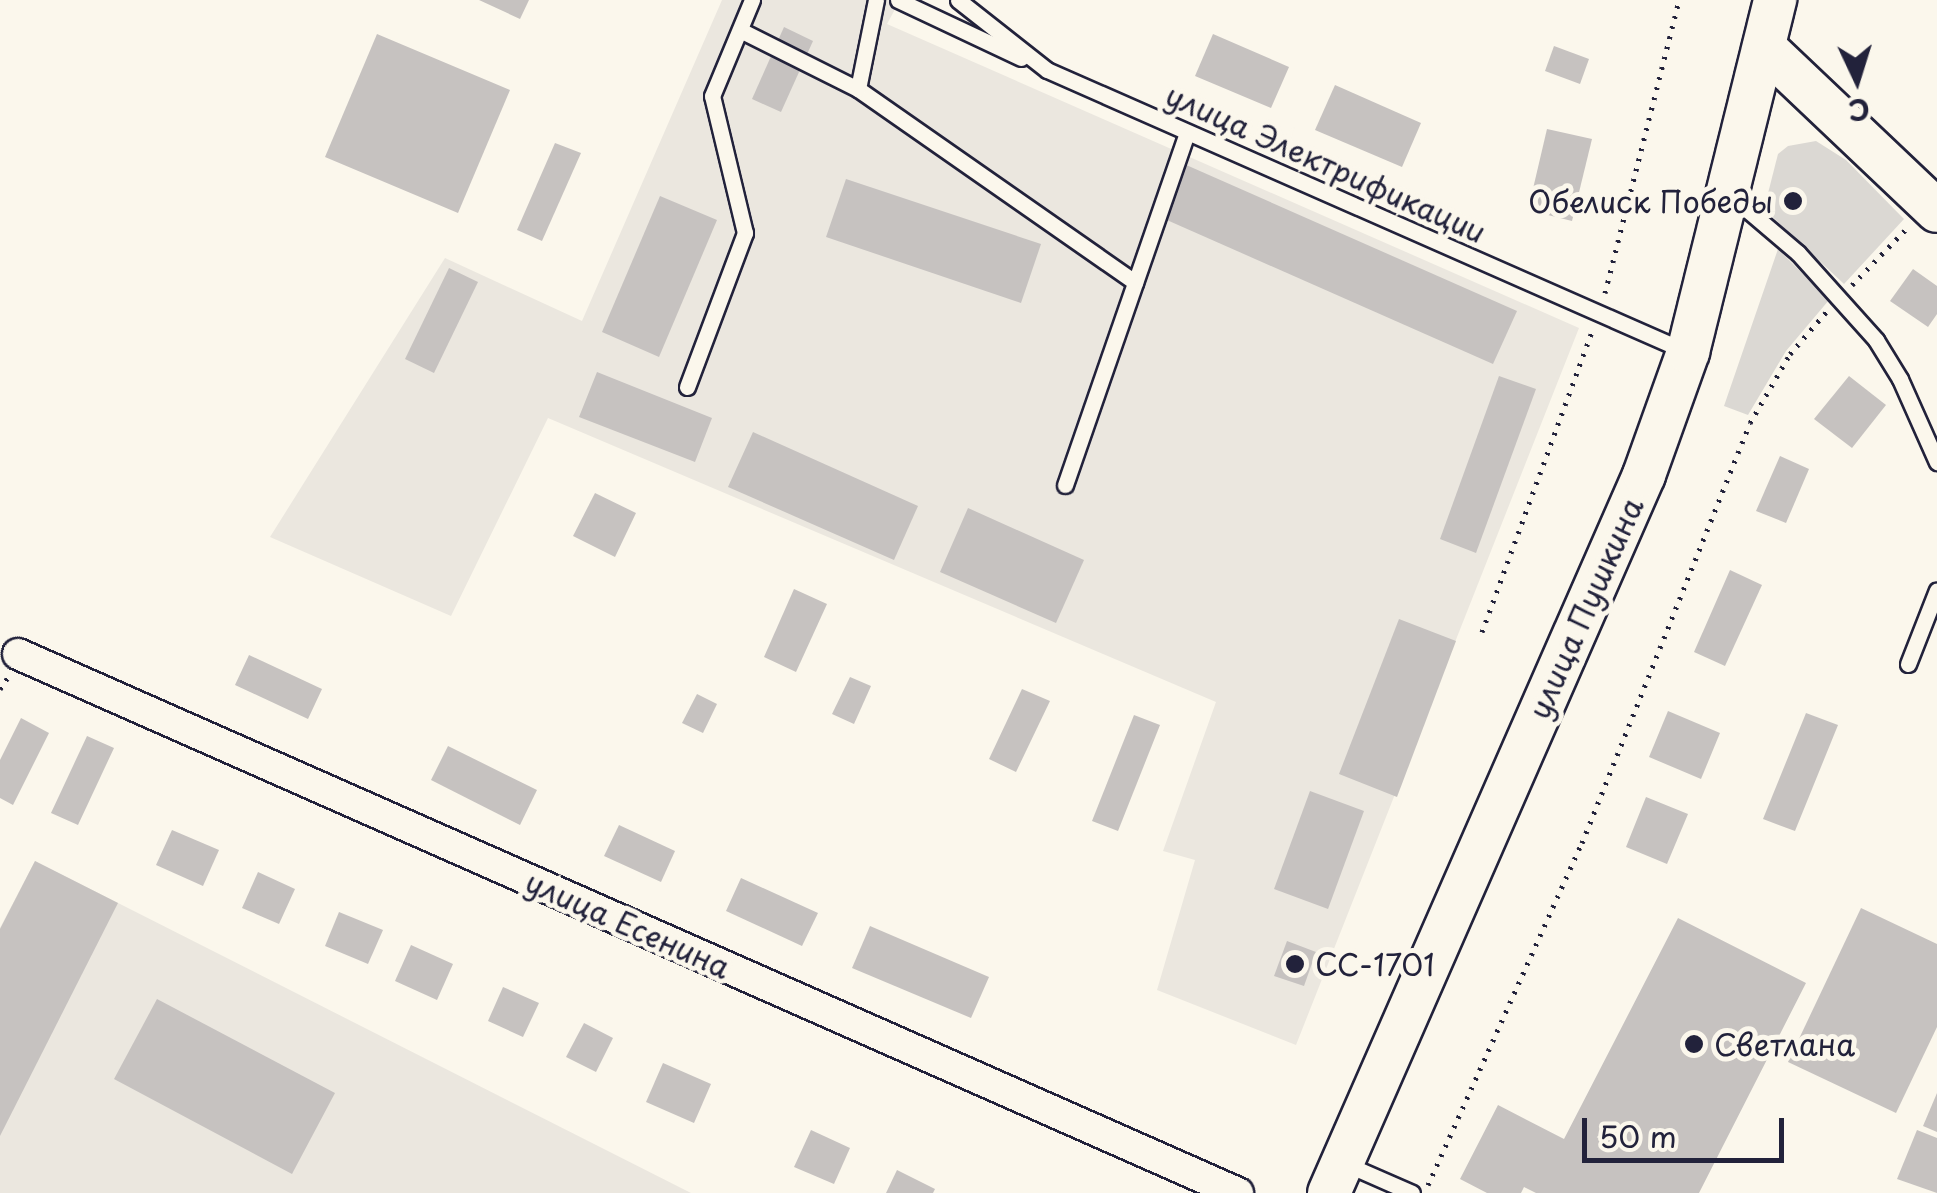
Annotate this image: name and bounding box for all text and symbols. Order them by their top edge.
north arrow [1807,30,1907,130]
street label: улица Электрификации [1160,76,1492,250]
text: С [1847,88,1871,133]
place label: Обелиск Победы [1527,183,1773,219]
marker: Обелиск Победы [1782,190,1804,212]
street label: улица Пушкина [1520,491,1650,725]
street label: улица Есенина [520,863,736,985]
place label: СС-1701 [1315,946,1435,982]
marker: СС-1701 [1284,953,1306,975]
place label: Светлана [1714,1026,1855,1062]
marker: Светлана [1683,1033,1705,1055]
scale bar [1587,1098,1790,1160]
text: 50 m [1599,1113,1677,1158]

